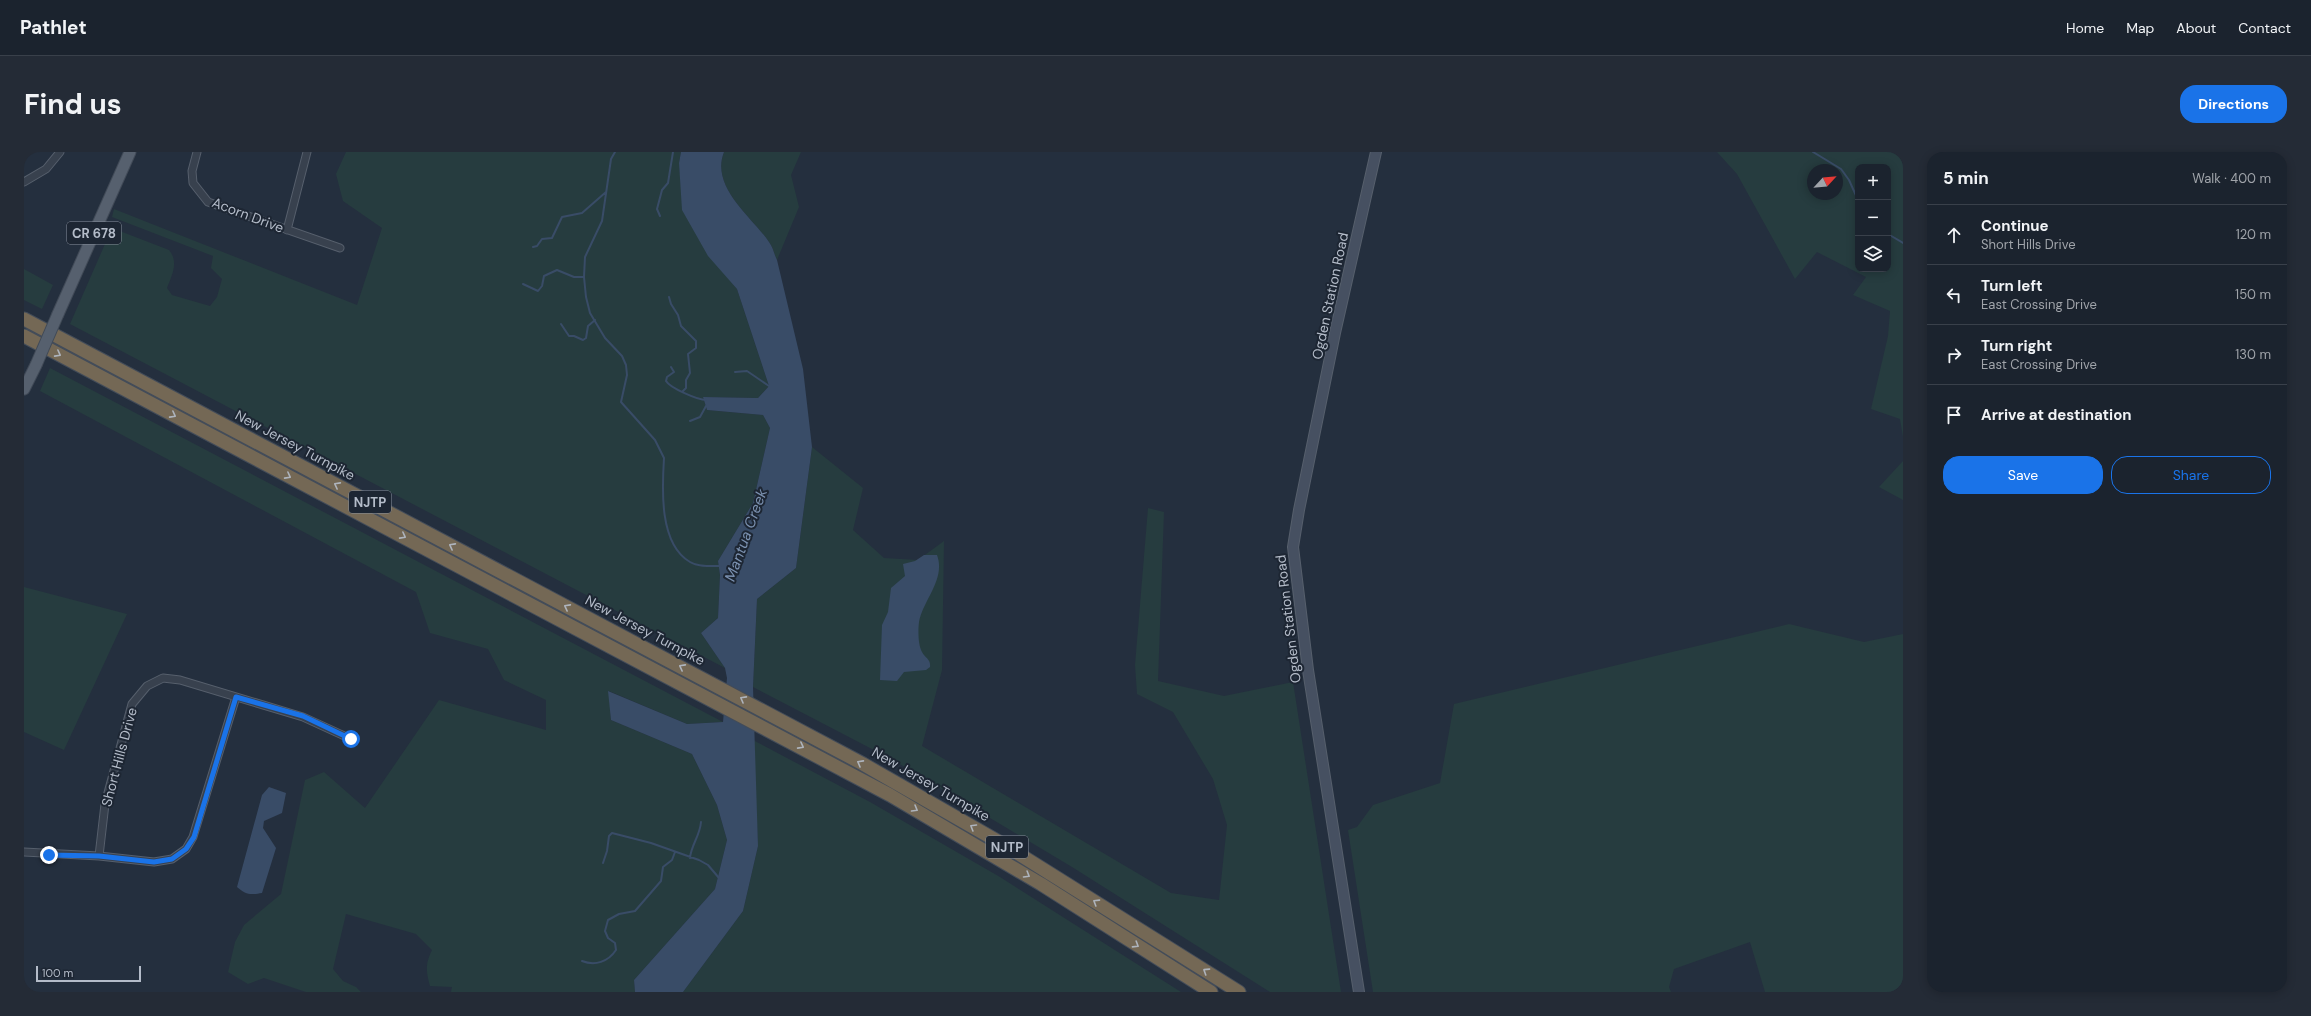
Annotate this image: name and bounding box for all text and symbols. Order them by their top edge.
text: Pathlet [20,15,87,40]
text: Home [2066,19,2104,37]
text: Map [2126,19,2154,37]
text: About [2176,19,2216,37]
text: Contact [2238,19,2291,37]
button: Directions [2180,85,2287,123]
text: Find us [24,86,122,123]
north arrow [1807,164,1843,200]
map controls [1855,164,1891,272]
button: + [1855,164,1891,200]
text: 5 min [1943,167,1989,189]
text: Walk · 400 m [2192,170,2271,187]
street label: Acorn Drive [210,193,286,237]
button: − [1855,200,1891,236]
text: Continue [1981,216,2049,236]
road number: CR 678 [67,222,121,244]
icon: ahead [1943,224,1965,246]
text: 120 m [2236,226,2271,243]
street label: Ogden Station Road [1308,231,1352,361]
button: layers [1855,236,1891,272]
text: Short Hills Drive [1981,236,2076,253]
text: Turn left [1981,276,2042,296]
icon: left [1943,284,1965,306]
text: 150 m [2235,286,2271,303]
text: East Crossing Drive [1981,296,2097,313]
text: Turn right [1981,336,2052,356]
icon: right [1943,344,1965,366]
text: 130 m [2235,346,2271,363]
one-way arrow [54,350,62,357]
text: East Crossing Drive [1981,356,2097,373]
icon: arrive [1943,404,1965,426]
text: Arrive at destination [1981,405,2132,425]
street label: New Jersey Turnpike [232,406,358,484]
one-way arrow [169,410,177,418]
button: Save [1943,456,2103,494]
button: Share [2111,456,2271,494]
one-way arrow [284,471,292,478]
one-way arrow [334,482,342,490]
water label: Mantua Creek [720,486,772,584]
road number: NJTP [349,491,391,513]
one-way arrow [399,532,407,539]
one-way arrow [449,543,456,551]
street label: Ogden Station Road [1271,554,1305,684]
street label: New Jersey Turnpike [582,591,708,669]
one-way arrow [564,604,571,611]
one-way arrow [679,665,686,672]
one-way arrow [740,697,747,704]
street label: Short Hills Drive [97,705,141,809]
route start [342,730,360,748]
one-way arrow [797,741,804,749]
street label: New Jersey Turnpike [869,743,993,825]
one-way arrow [857,760,864,767]
one-way arrow [911,804,918,811]
one-way arrow [970,824,977,831]
road number: NJTP [986,836,1028,858]
route end [40,846,58,864]
one-way arrow [1023,871,1030,878]
one-way arrow [1093,899,1100,906]
one-way arrow [1132,940,1139,947]
scale bar [36,964,141,983]
text: 100 m [42,966,73,980]
one-way arrow [1203,968,1210,976]

